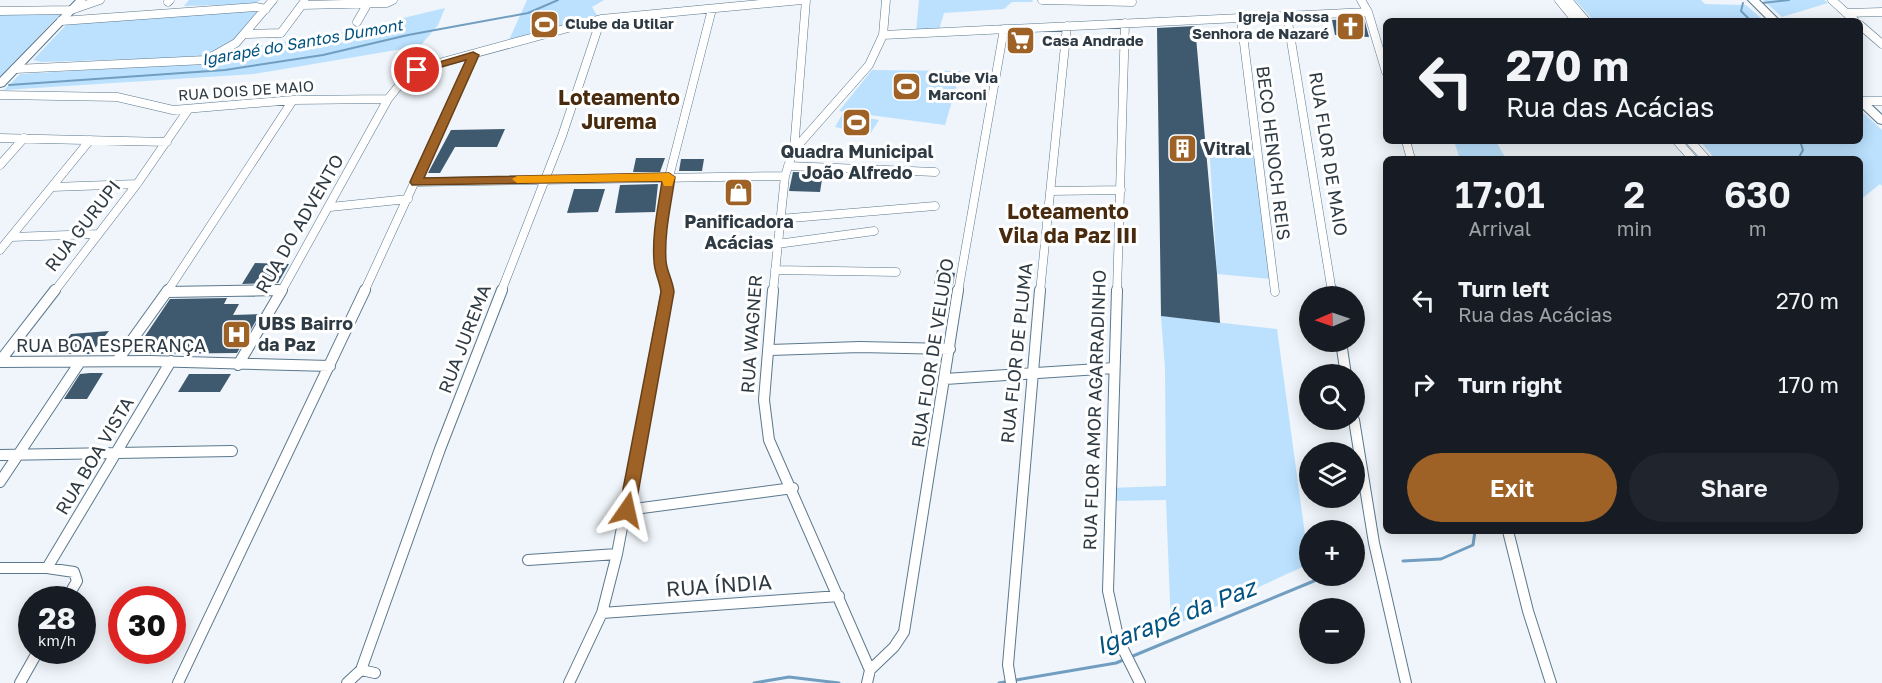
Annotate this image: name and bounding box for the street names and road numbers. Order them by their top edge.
street label: BECO HENOCH REIS [1252,64,1296,241]
street label: RUA FLOR DE MAIO [1305,70,1353,238]
street label: RUA DOIS DE MAIO [177,76,314,104]
street label: RUA DO ADVENTO [250,150,348,297]
street label: RUA GURUPI [40,175,125,275]
street label: RUA FLOR DE VELUDO [906,257,958,449]
street label: RUA FLOR DE PLUMA [996,261,1036,444]
street label: RUA FLOR AMOR AGARRADINHO [1078,269,1110,551]
street label: RUA WAGNER [736,274,766,394]
street label: RUA JUREMA [433,281,495,396]
street label: RUA BOA ESPERANÇA [16,334,206,356]
street label: RUA BOA VISTA [50,393,138,518]
street label: RUA ÍNDIA [665,568,773,602]

